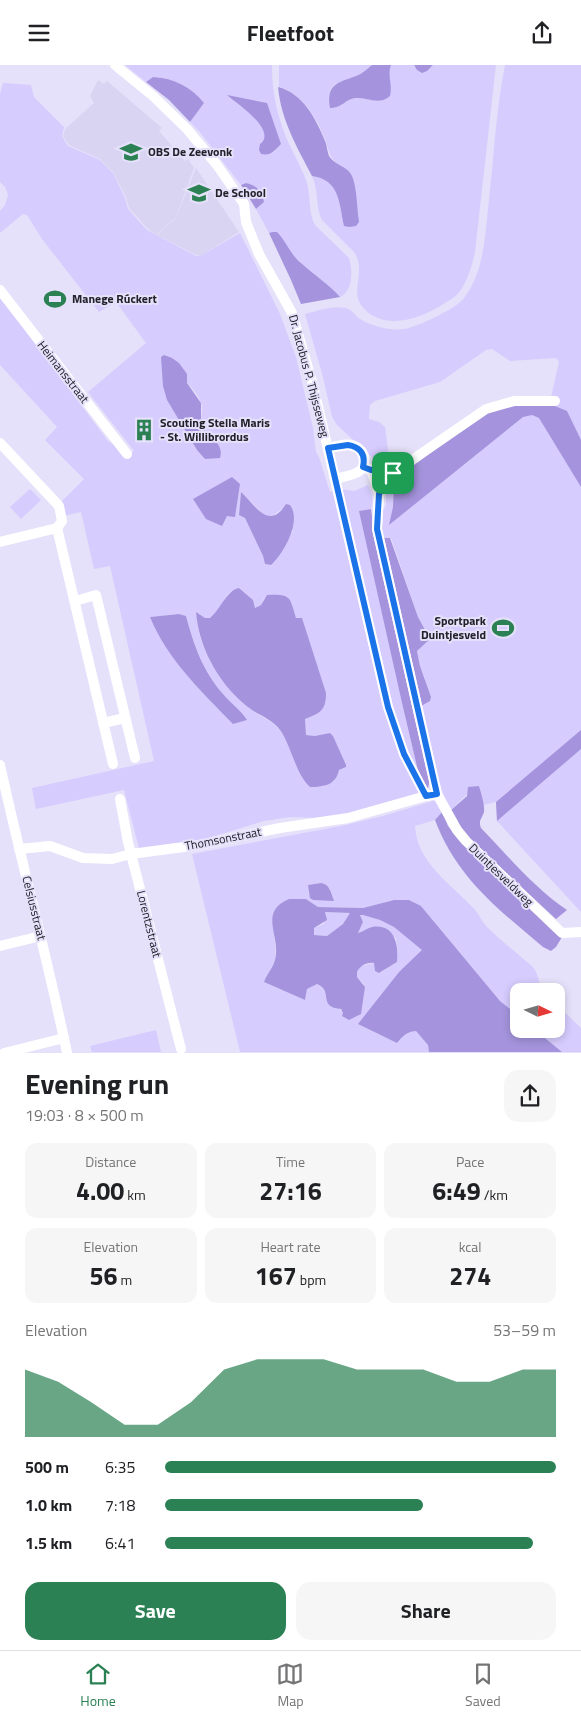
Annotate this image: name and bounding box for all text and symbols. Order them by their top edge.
text: Fleetfoot [247,16,334,50]
icon: menu [25,19,53,47]
icon: share [528,19,556,47]
school or university icon: OBS De Zeevonk [118,139,144,165]
place label: OBS De Zeevonk [148,142,233,161]
school or university icon: De School [186,180,212,206]
place label: De School [215,183,266,202]
sports icon: Manege Rúckert [42,286,68,312]
place label: Manege Rúckert [72,289,157,308]
street label: Dr. Jacobus P. Thijsseweg [284,312,335,439]
street label: Heimansstraat [33,336,94,408]
place label: Scouting Stella Maris - St. Willibrordus [160,413,270,446]
building icon: Scouting Stella Maris - St. Willibrordus [131,417,157,443]
pin [372,452,414,494]
icon: arrive [379,459,407,487]
place label: Sportpark Duintjesveld [421,611,487,644]
sports icon: Sportpark Duintjesveld [490,615,516,641]
street label: Thomsonstraat [183,822,264,855]
street label: Duintjesveldweg [465,839,538,911]
street label: Celsiusstraat [17,874,52,943]
street label: Lorentzstraat [132,888,167,960]
north arrow [510,983,565,1037]
map controls [510,983,565,1038]
text: Evening run [25,1062,169,1105]
button: share [504,1070,556,1122]
text: 19:03 · 8 × 500 m [25,1103,144,1127]
text: Distance [85,1151,136,1172]
text: Time [276,1151,305,1172]
text: Pace [456,1151,484,1172]
text: 4.00 [76,1172,124,1210]
text: 27:16 [259,1172,322,1210]
text: 6:49 [432,1172,481,1210]
text: km [124,1184,146,1205]
text: /km [481,1184,508,1205]
text: Elevation [84,1236,138,1257]
text: Heart rate [260,1236,321,1257]
text: kcal [459,1236,482,1257]
text: 56 [89,1257,117,1295]
text: 167 [255,1257,297,1295]
text: 274 [449,1257,491,1295]
text: m [117,1269,132,1290]
text: bpm [297,1269,326,1290]
text: Elevation [25,1318,87,1342]
text: 53–59 m [493,1318,556,1342]
text: 500 m [25,1455,69,1479]
text: 6:35 [105,1455,135,1479]
text: 1.0 km [25,1493,72,1517]
text: 7:18 [105,1493,135,1517]
text: 1.5 km [25,1531,72,1555]
text: 6:41 [105,1531,135,1555]
button: Save [25,1582,286,1640]
button: Share [296,1582,556,1640]
tab: Home [80,1660,116,1711]
tab: Map [276,1660,304,1711]
tab: Saved [465,1660,501,1711]

